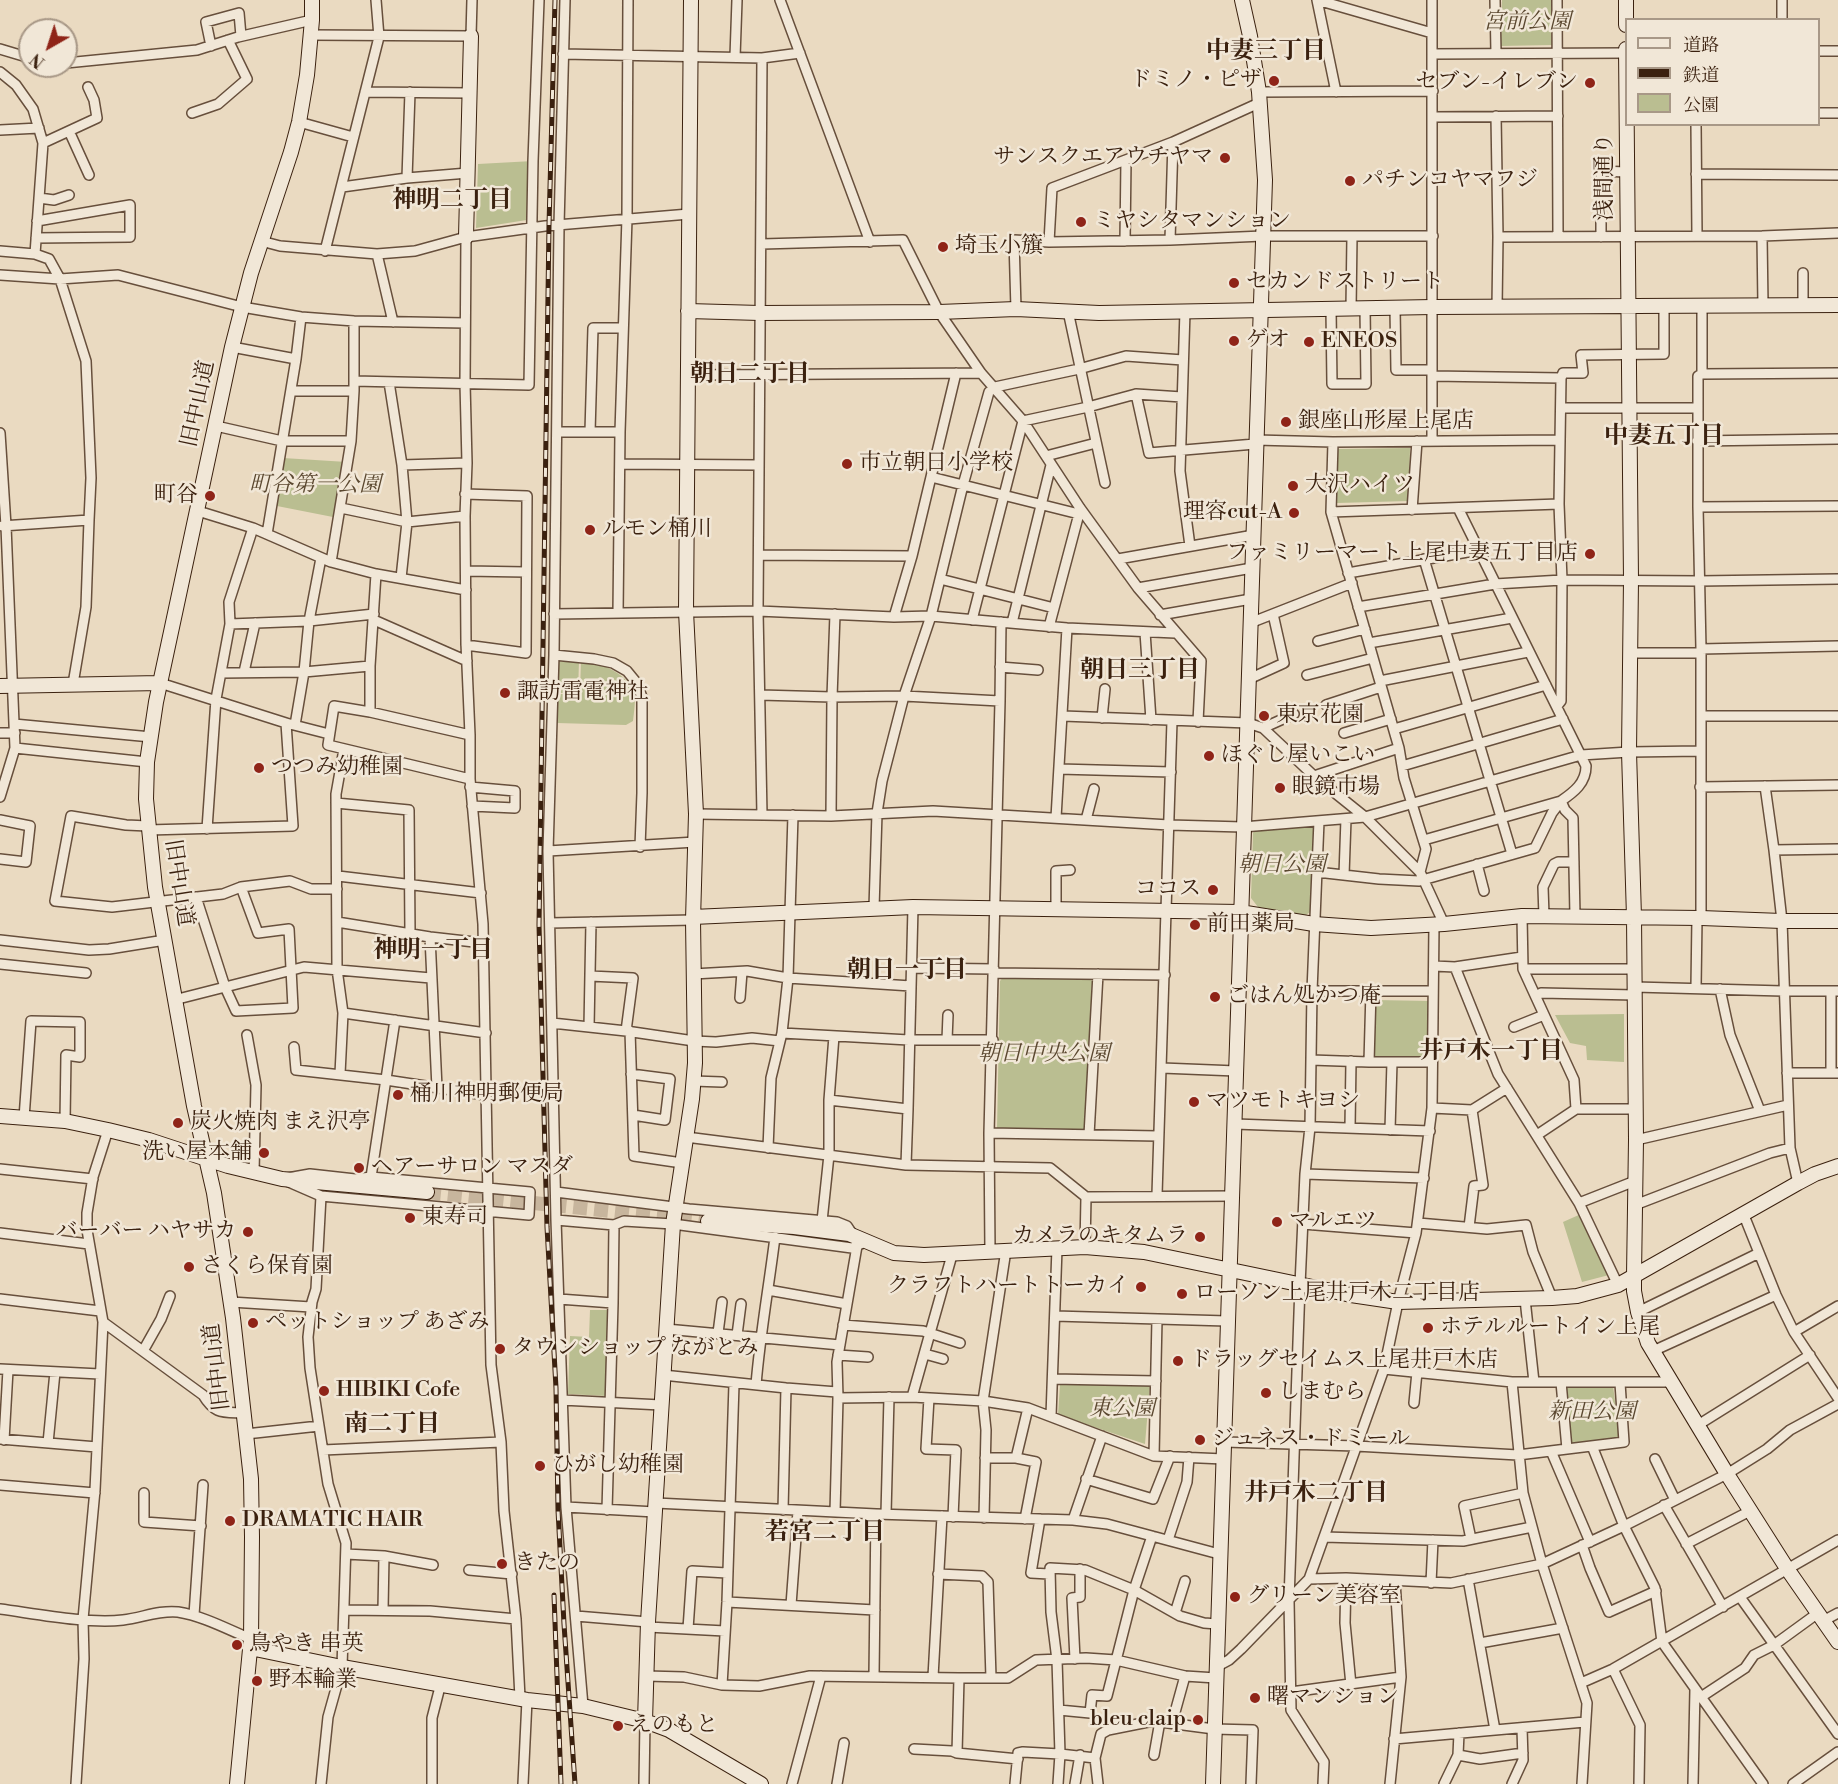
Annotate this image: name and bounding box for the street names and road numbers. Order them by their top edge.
street label: 浅間通り [1593,133,1619,221]
street label: 旧中山道 [177,358,221,450]
street label: 旧中山道 [158,837,198,929]
street label: 旧中山道 [200,1322,236,1412]

